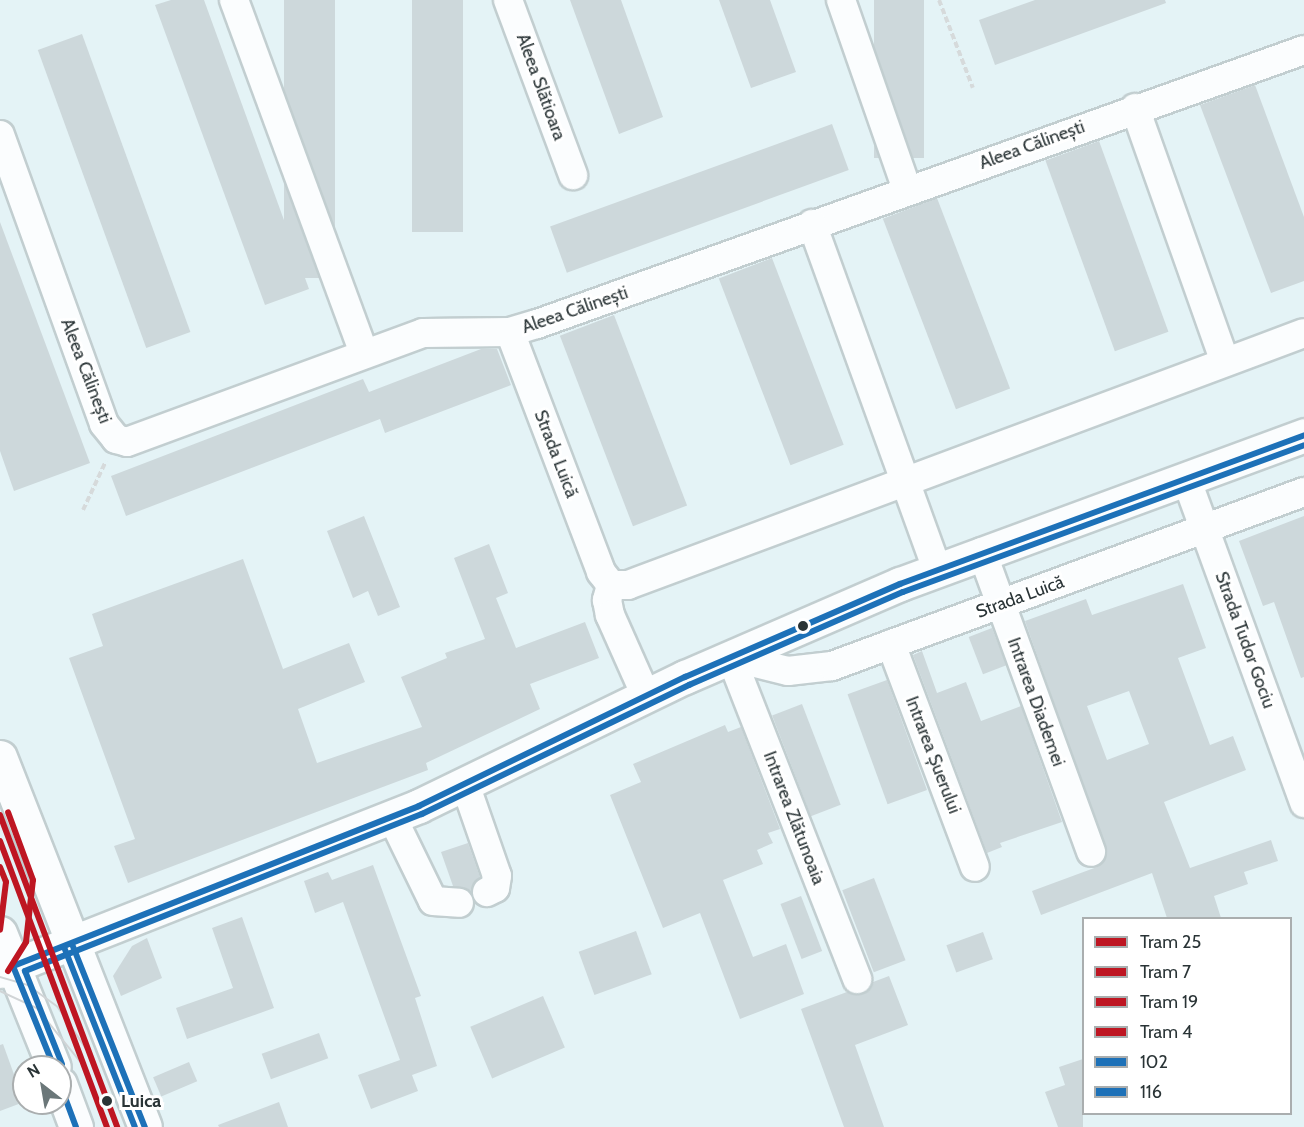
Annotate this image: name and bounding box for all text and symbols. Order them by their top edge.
street label: Aleea Slătioara [512,31,570,143]
street label: Aleea Călinești [976,116,1088,174]
street label: Aleea Călinești [519,282,631,338]
street label: Aleea Călinești [56,315,116,427]
street label: Strada Luică [529,407,583,501]
street label: Strada Tudor Gociu [1210,569,1280,711]
street label: Strada Luică [973,571,1067,623]
unlabelled marker [797,620,809,632]
street label: Intrarea Diademei [1003,635,1069,769]
street label: Intrarea Șuerului [901,693,965,817]
street label: Intrarea Zlătunoaia [759,748,829,888]
legend [1082,917,1292,1115]
text: Tram 25 [1140,931,1201,953]
text: Tram 7 [1140,961,1191,983]
text: Tram 19 [1140,991,1198,1013]
text: Tram 4 [1140,1021,1192,1043]
text: 102 [1140,1051,1168,1073]
north arrow [12,1055,72,1115]
text: N [24,1060,43,1082]
text: 116 [1140,1081,1162,1103]
place label: Luica [121,1090,161,1112]
marker: Luica [98,1092,116,1110]

